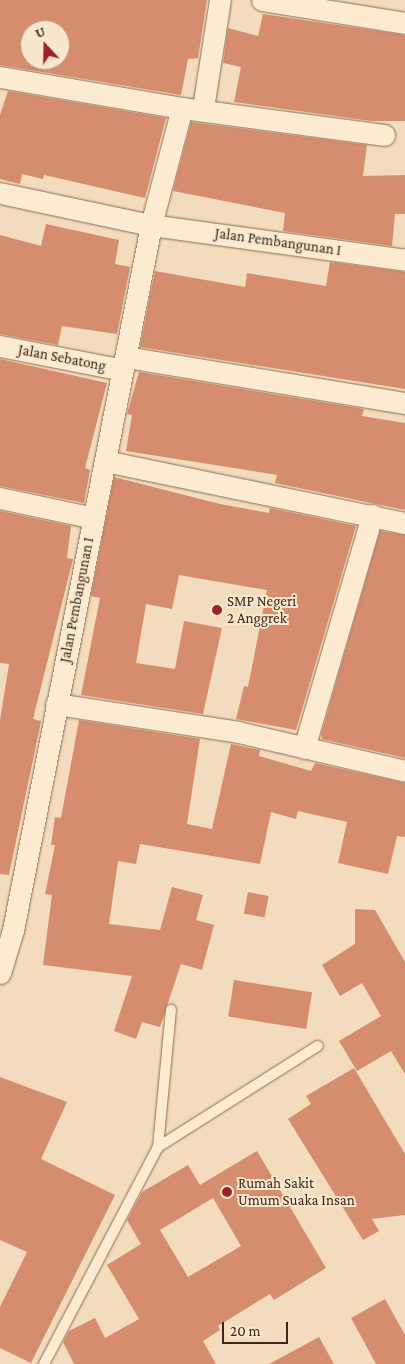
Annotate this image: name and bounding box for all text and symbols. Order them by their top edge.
north arrow [20,20,70,70]
text: U [33,23,47,41]
street label: Jalan Pembangunan I [214,224,342,260]
street label: Jalan Sebatong [17,341,107,375]
street label: Jalan Pembangunan I [56,536,98,664]
place label: SMP Negeri 2 Anggrek [227,592,296,627]
marker: SMP Negeri 2 Anggrek [211,604,223,616]
place label: Rumah Sakit Umum Suaka Insan [238,1174,355,1209]
marker: Rumah Sakit Umum Suaka Insan [220,1185,234,1199]
scale bar [225,1312,291,1344]
text: 20 m [230,1323,261,1339]

